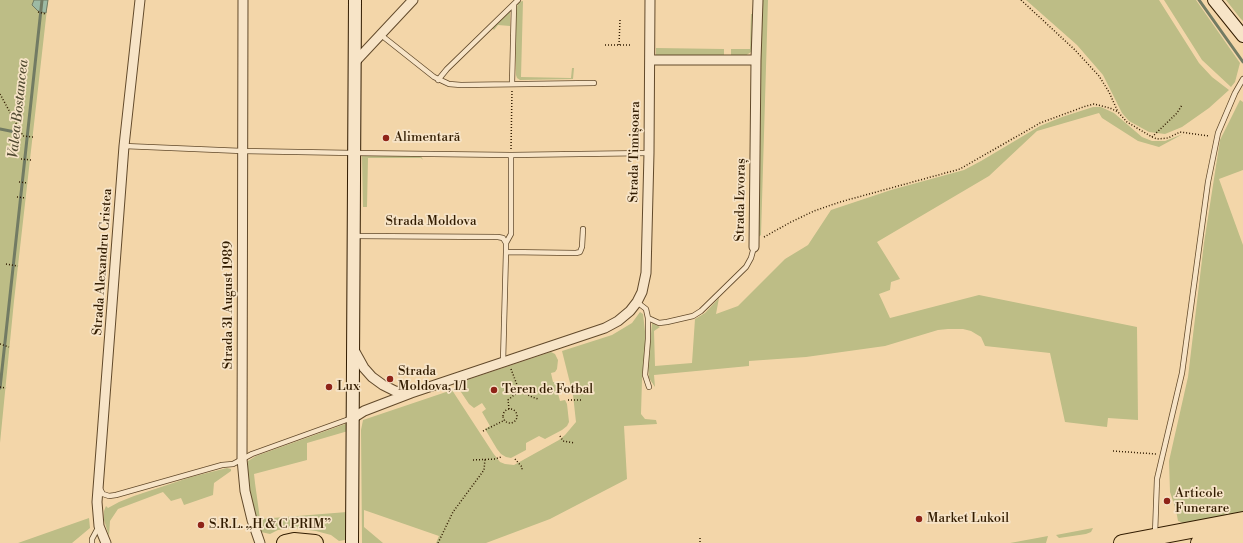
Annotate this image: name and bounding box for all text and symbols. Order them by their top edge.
water label: Valea Bostancea [5,59,33,159]
street label: Strada Timișoara [626,101,644,203]
place label: Alimentară [394,130,460,146]
marker: Alimentară [381,133,391,143]
street label: Strada Izvoraș [732,158,750,242]
street label: Strada Alexandru Cristea [90,188,116,336]
street label: Strada Moldova [386,214,476,230]
street label: Strada 31 August 1989 [221,241,237,369]
place label: Strada Moldova, 1/1 [398,364,467,395]
marker: Strada Moldova, 1/1 [385,374,395,384]
place label: Lux [337,379,360,395]
marker: Lux [324,382,334,392]
place label: Teren de Fotbal [502,382,593,398]
marker: Teren de Fotbal [489,385,499,395]
place label: Articole Funerare [1175,486,1229,517]
marker: Articole Funerare [1162,496,1172,506]
place label: Market Lukoil [927,511,1009,527]
marker: Market Lukoil [914,514,924,524]
place label: S.R.L. „H & C PRIM” [209,517,331,533]
marker: S.R.L. „H & C PRIM” [196,520,206,530]

